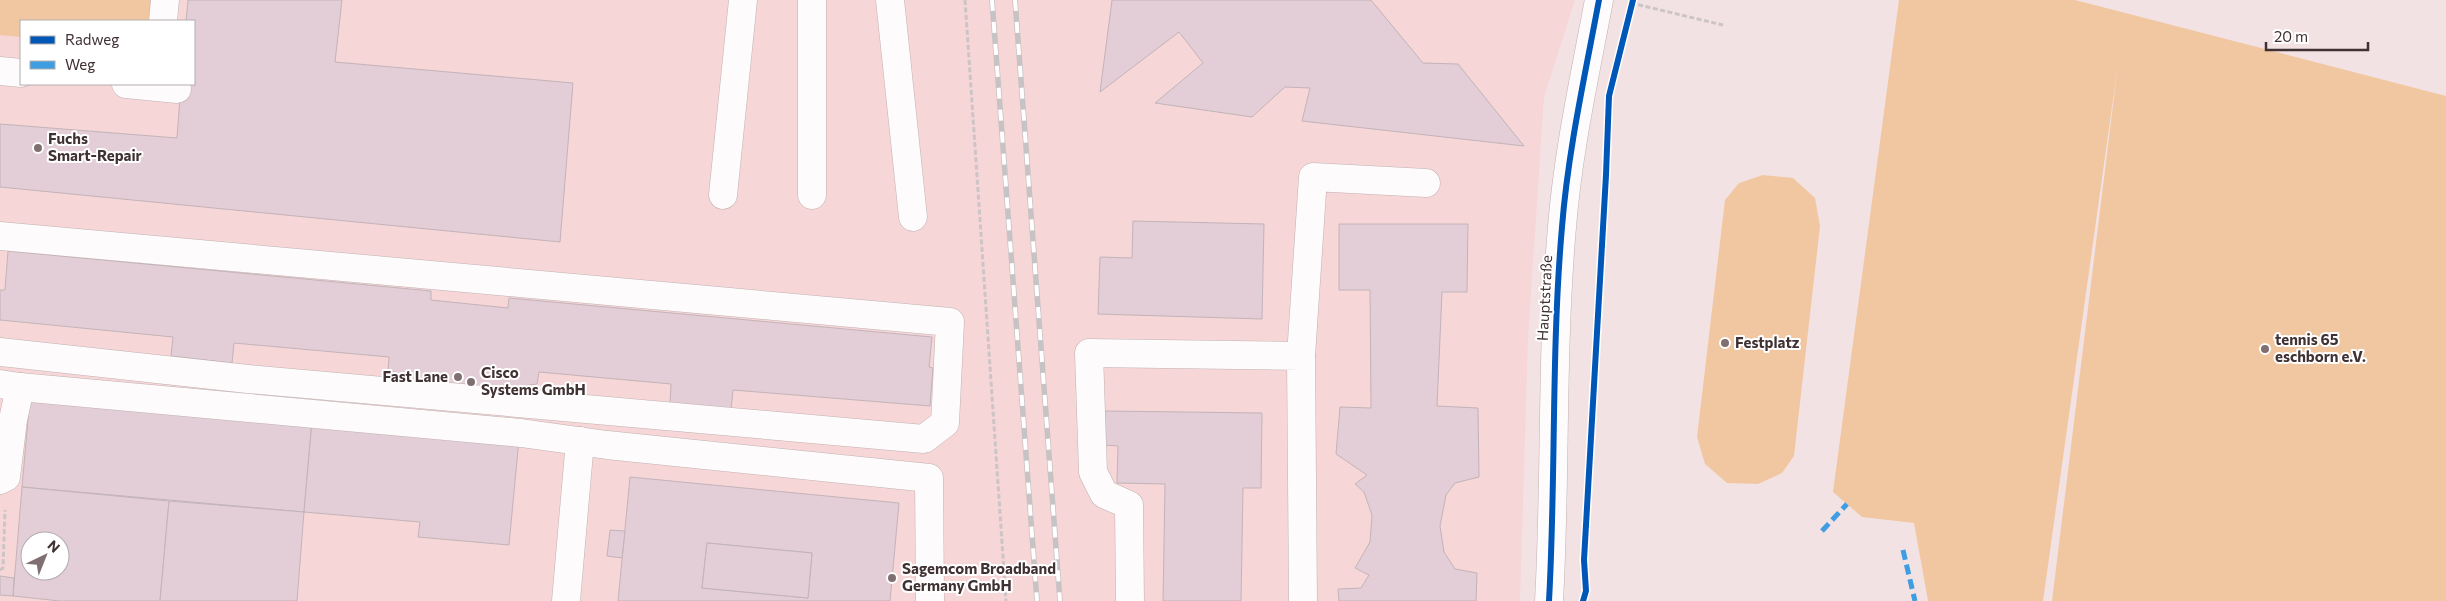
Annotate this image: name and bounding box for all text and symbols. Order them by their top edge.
legend [20,20,195,85]
scale bar [2266,20,2368,52]
text: 20 m [2274,27,2308,45]
text: Radweg [65,30,119,48]
text: Weg [65,55,95,73]
place label: Fuchs Smart-Repair [48,129,142,164]
marker: Fuchs Smart-Repair [32,142,44,154]
street label: Hauptstraße [1533,254,1555,341]
place label: tennis 65 eschborn e.V. [2275,330,2366,365]
place label: Festplatz [1735,333,1800,351]
marker: Festplatz [1719,337,1731,349]
marker: tennis 65 eschborn e.V. [2259,343,2271,355]
place label: Cisco Systems GmbH [481,363,586,398]
place label: Fast Lane [382,367,448,385]
marker: Fast Lane [452,371,464,383]
marker: Cisco Systems GmbH [465,376,477,388]
north arrow [20,531,70,581]
text: N [45,536,64,556]
place label: Sagemcom Broadband Germany GmbH [902,559,1056,594]
marker: Sagemcom Broadband Germany GmbH [886,572,898,584]

